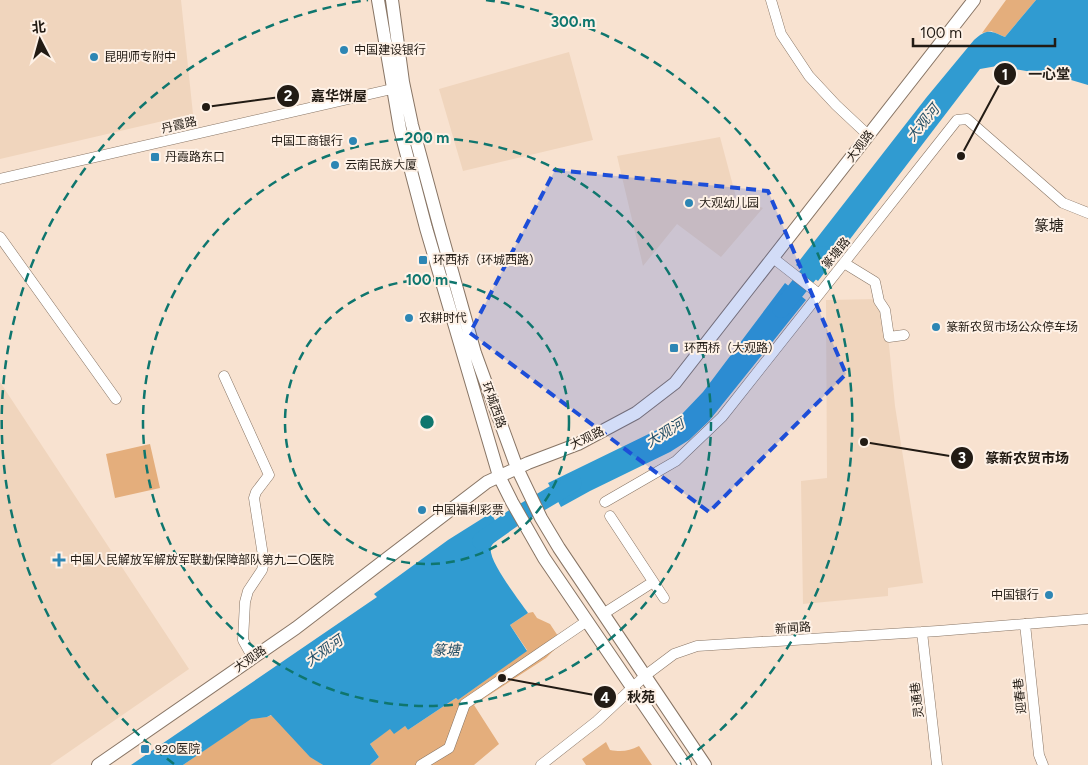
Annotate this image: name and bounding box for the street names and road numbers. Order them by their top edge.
street label: 丹霞路 [160,114,198,136]
street label: 大观路 [843,128,877,164]
street label: 篆塘路 [819,235,853,271]
street label: 环城西路 [479,380,509,430]
street label: 大观路 [568,424,606,452]
street label: 新闻路 [775,620,811,636]
street label: 大观路 [231,643,269,675]
street label: 迎春巷 [1011,677,1029,715]
street label: 灵通巷 [908,681,926,719]

